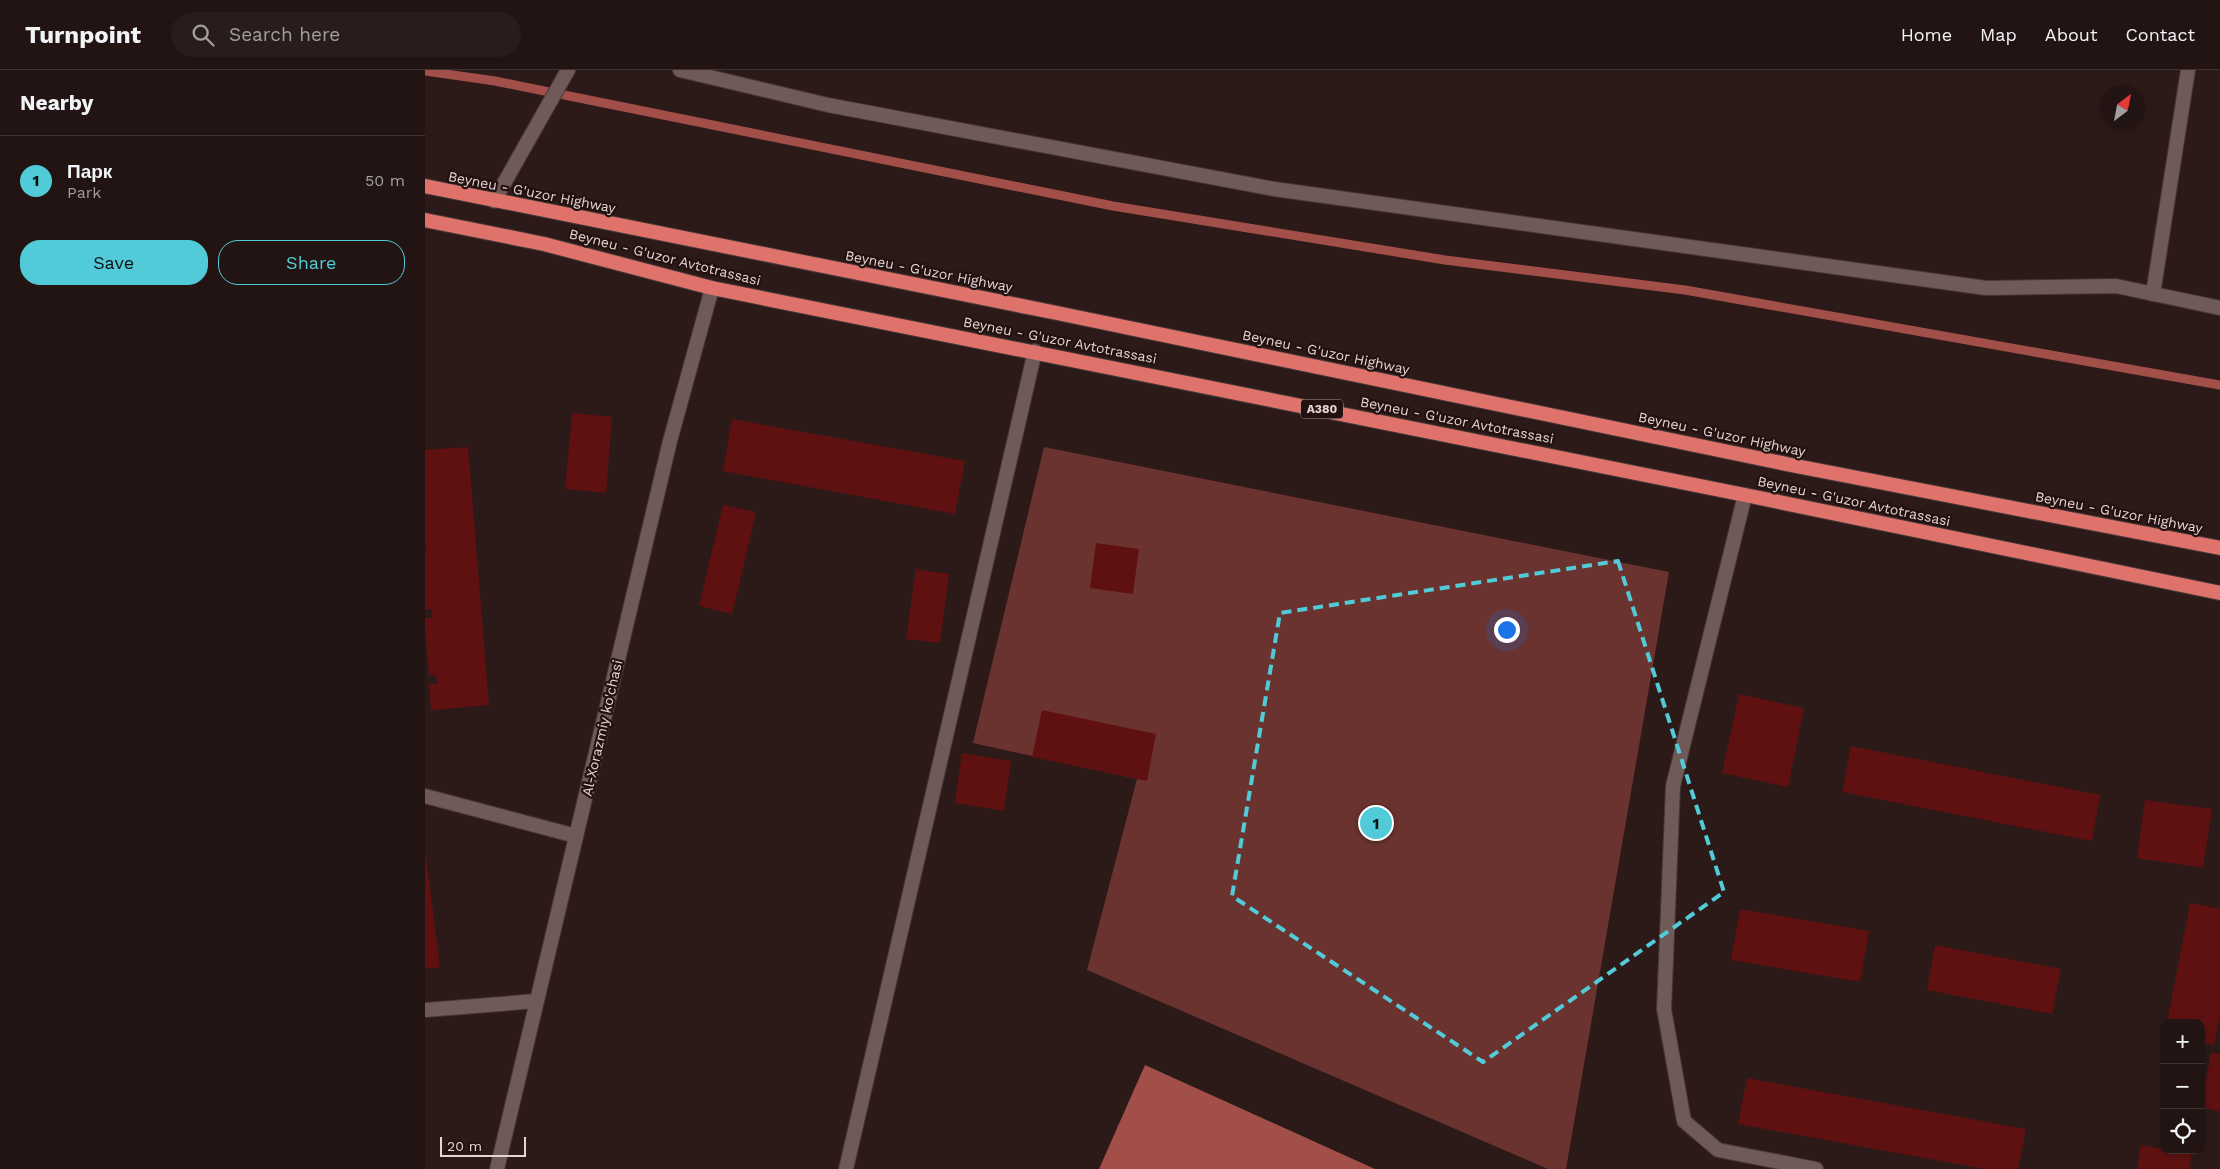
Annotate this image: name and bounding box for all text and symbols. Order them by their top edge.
search box [171,12,521,57]
text: Turnpoint [25,21,141,49]
icon: search [189,21,217,49]
text: Search here [229,23,340,46]
text: Home [1901,24,1952,45]
text: Map [1980,24,2017,45]
text: About [2045,24,2097,45]
text: Contact [2125,24,2195,45]
north arrow [2100,85,2145,130]
text: Nearby [20,90,93,115]
text: Парк [67,160,112,183]
street label: Beyneu - G'uzor Highway [447,168,618,216]
text: 1 [33,171,39,190]
text: 50 m [365,171,405,190]
text: Park [67,183,101,202]
street label: Beyneu - G'uzor Avtotrassasi [568,225,762,289]
button: Save [20,240,208,285]
button: Share [218,240,405,285]
street label: Beyneu - G'uzor Highway [844,247,1015,295]
street label: Beyneu - G'uzor Avtotrassasi [962,313,1158,367]
street label: Beyneu - G'uzor Highway [1241,326,1412,378]
street label: Beyneu - G'uzor Avtotrassasi [1359,393,1555,447]
road number: A380 [1301,399,1343,418]
street label: Beyneu - G'uzor Highway [1637,408,1808,460]
street label: Beyneu - G'uzor Avtotrassasi [1756,473,1952,529]
street label: Beyneu - G'uzor Highway [2034,488,2205,536]
your location [1494,617,1520,643]
street label: Al-Xorazmiy ko'chasi [579,658,625,798]
pin: 1 [1360,804,1392,842]
map controls [2160,1019,2205,1154]
button: + [2160,1019,2205,1064]
button: − [2160,1064,2205,1109]
button: locate [2160,1109,2205,1154]
scale bar [440,1134,526,1157]
text: 20 m [447,1138,482,1154]

